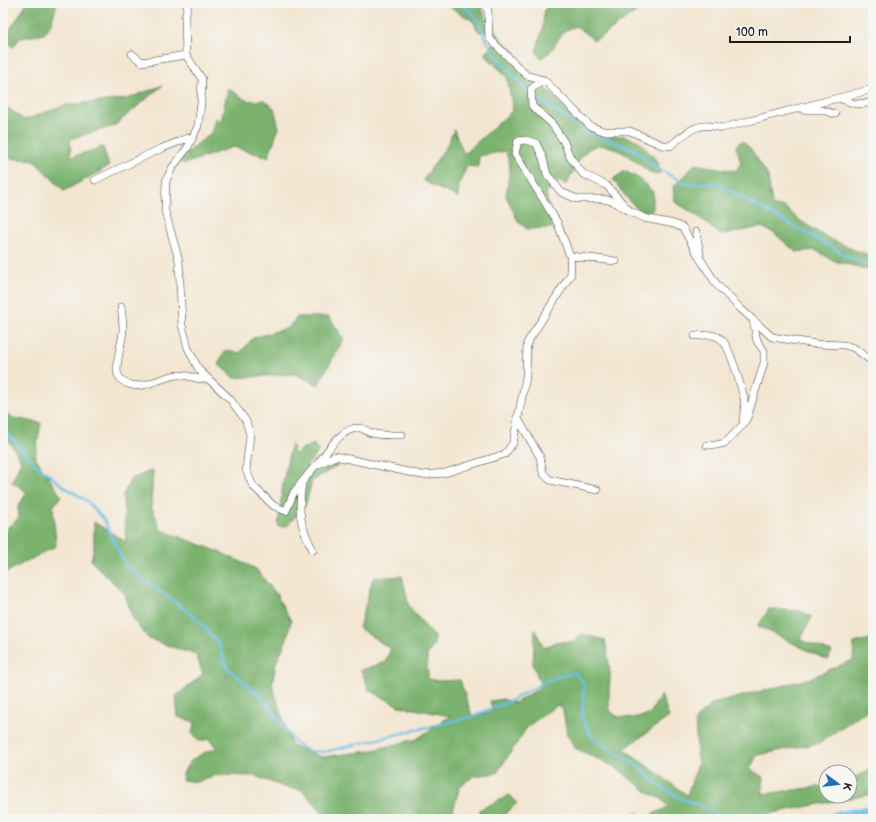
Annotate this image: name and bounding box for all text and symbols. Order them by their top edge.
scale bar [730,18,850,44]
text: 100 m [736,25,768,40]
north arrow [818,764,858,804]
text: K [840,781,854,792]

